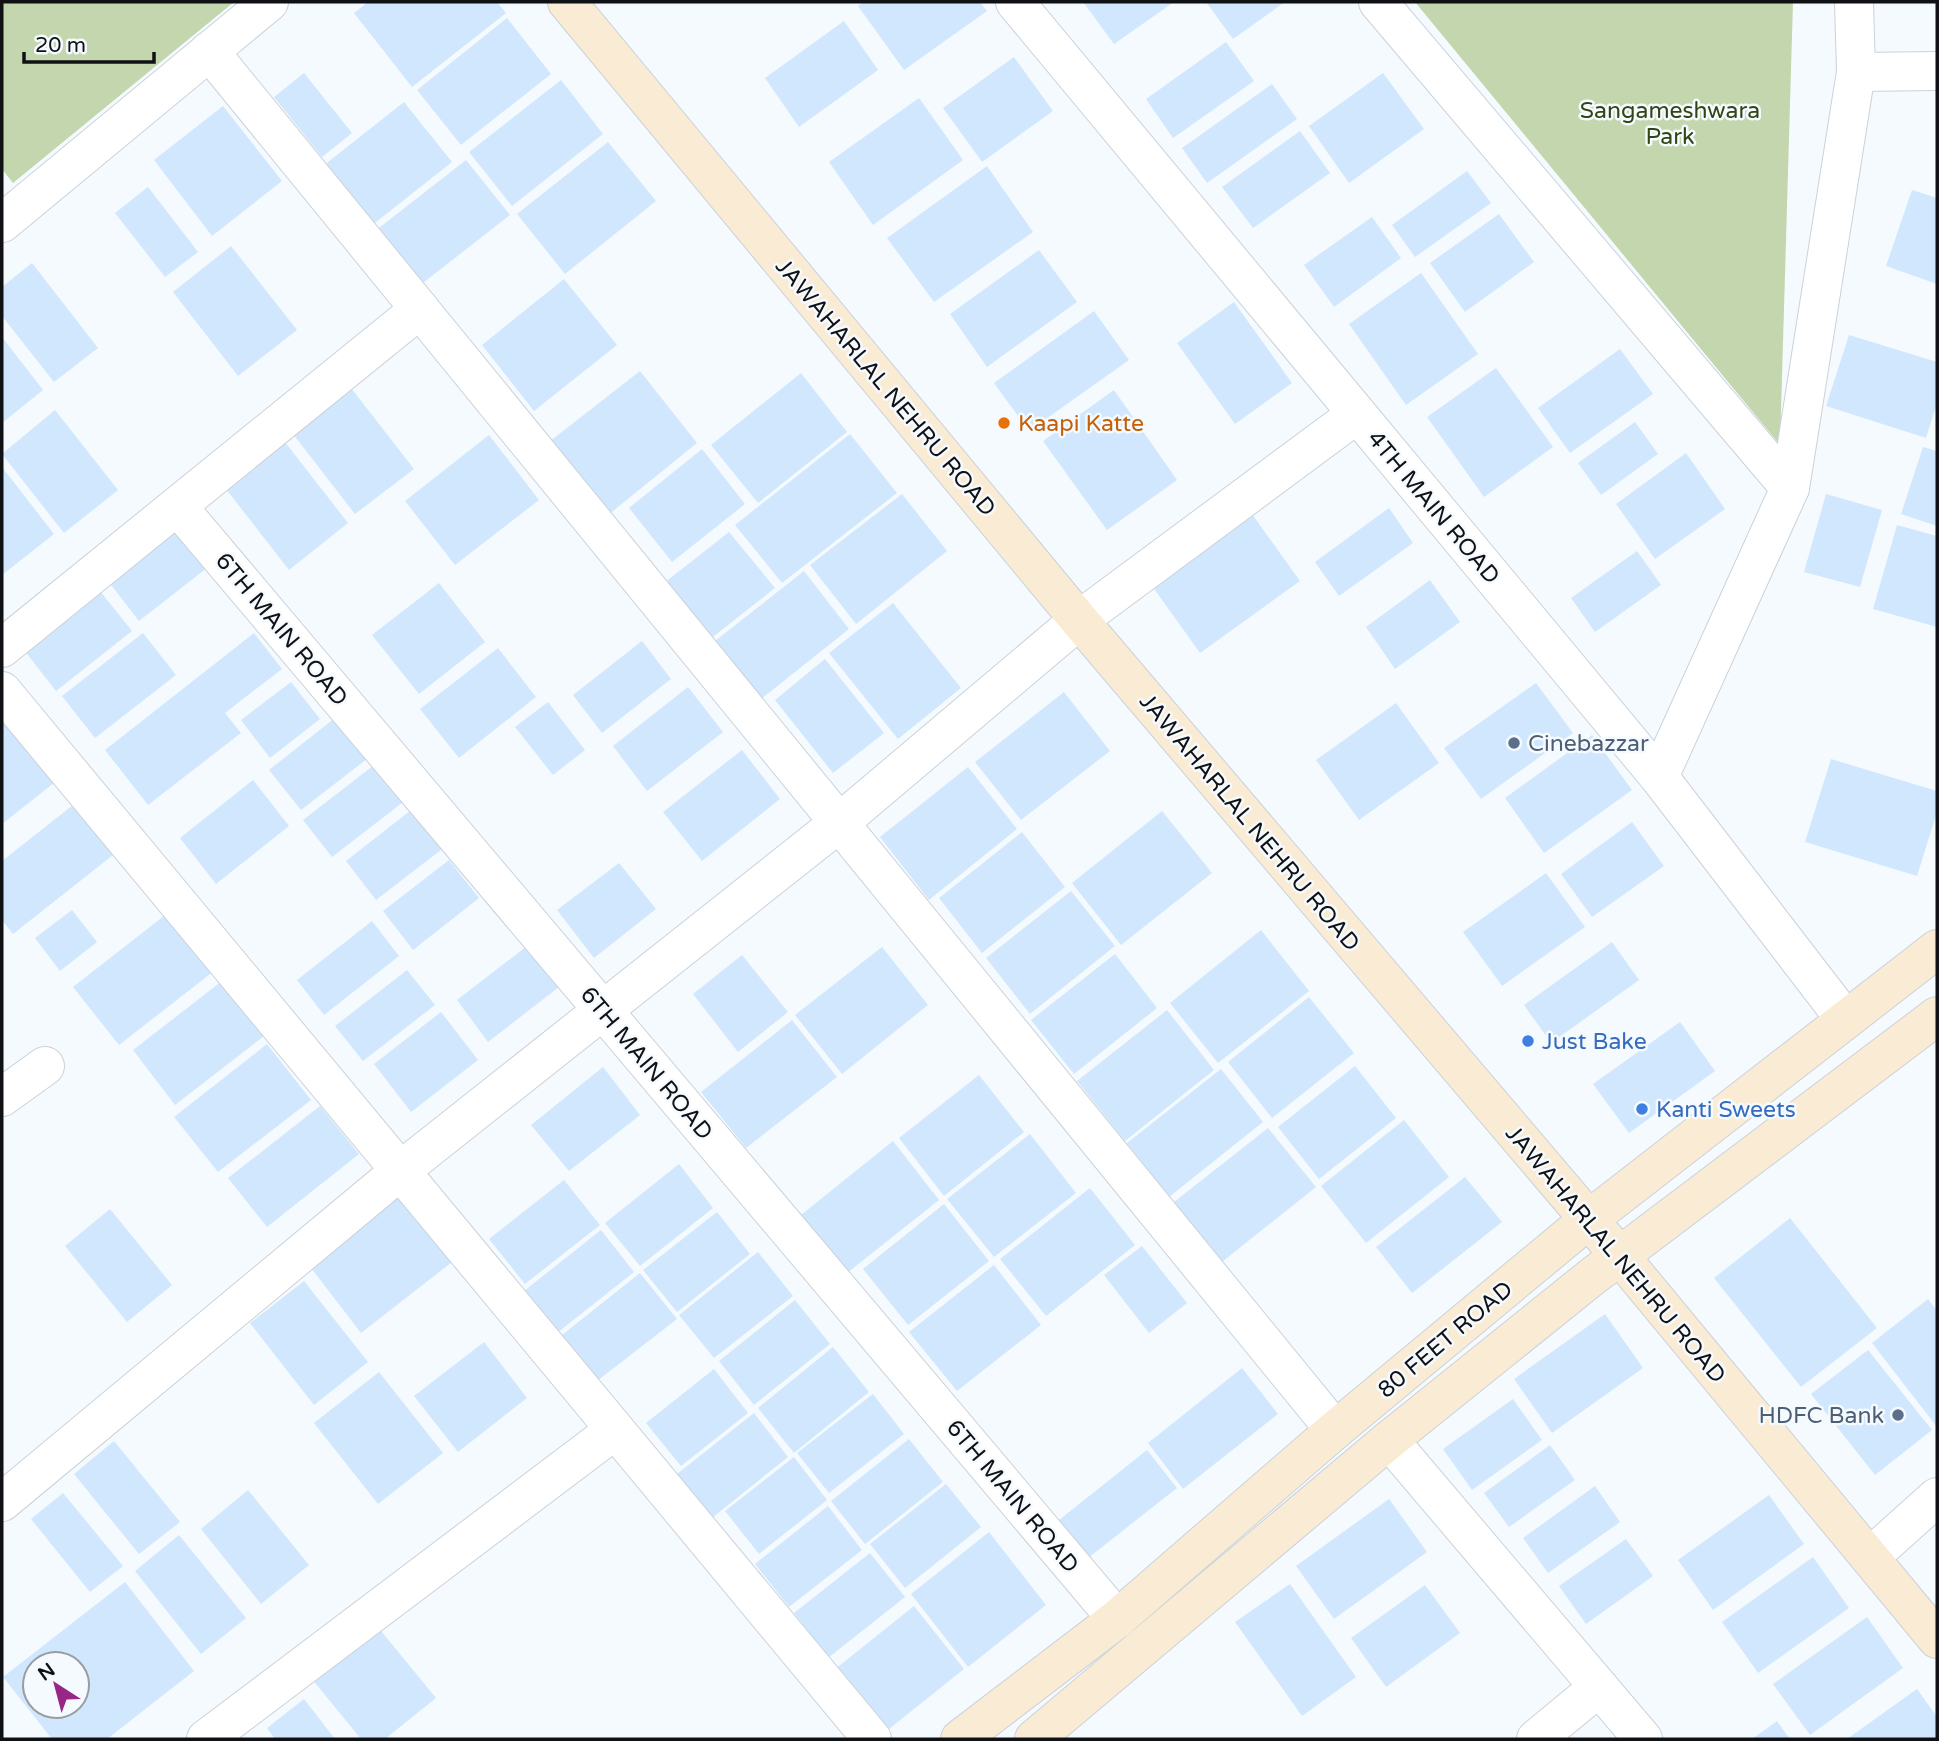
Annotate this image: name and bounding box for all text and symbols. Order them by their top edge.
scale bar [24,21,154,65]
text: 20 m [35,33,86,58]
park label: Sangameshwara Park [1580,97,1760,151]
street label: JAWAHARLAL NEHRU ROAD [769,253,1001,522]
place label: Kaapi Katte [1018,410,1144,438]
marker: Kaapi Katte [996,415,1012,431]
street label: 4TH MAIN ROAD [1361,425,1505,590]
street label: 6TH MAIN ROAD [209,547,353,712]
street label: JAWAHARLAL NEHRU ROAD [1133,688,1365,957]
place label: Cinebazzar [1528,730,1649,758]
marker: Cinebazzar [1506,735,1522,751]
street label: 6TH MAIN ROAD [574,981,718,1146]
place label: Just Bake [1542,1028,1647,1056]
marker: Just Bake [1520,1033,1536,1049]
place label: Kanti Sweets [1656,1096,1796,1124]
marker: Kanti Sweets [1634,1101,1650,1117]
street label: JAWAHARLAL NEHRU ROAD [1499,1120,1731,1389]
street label: 80 FEET ROAD [1373,1275,1519,1404]
place label: HDFC Bank [1758,1402,1884,1430]
marker: HDFC Bank [1890,1407,1906,1423]
street label: 6TH MAIN ROAD [940,1414,1084,1579]
north arrow [21,1650,91,1720]
text: N [34,1659,59,1685]

